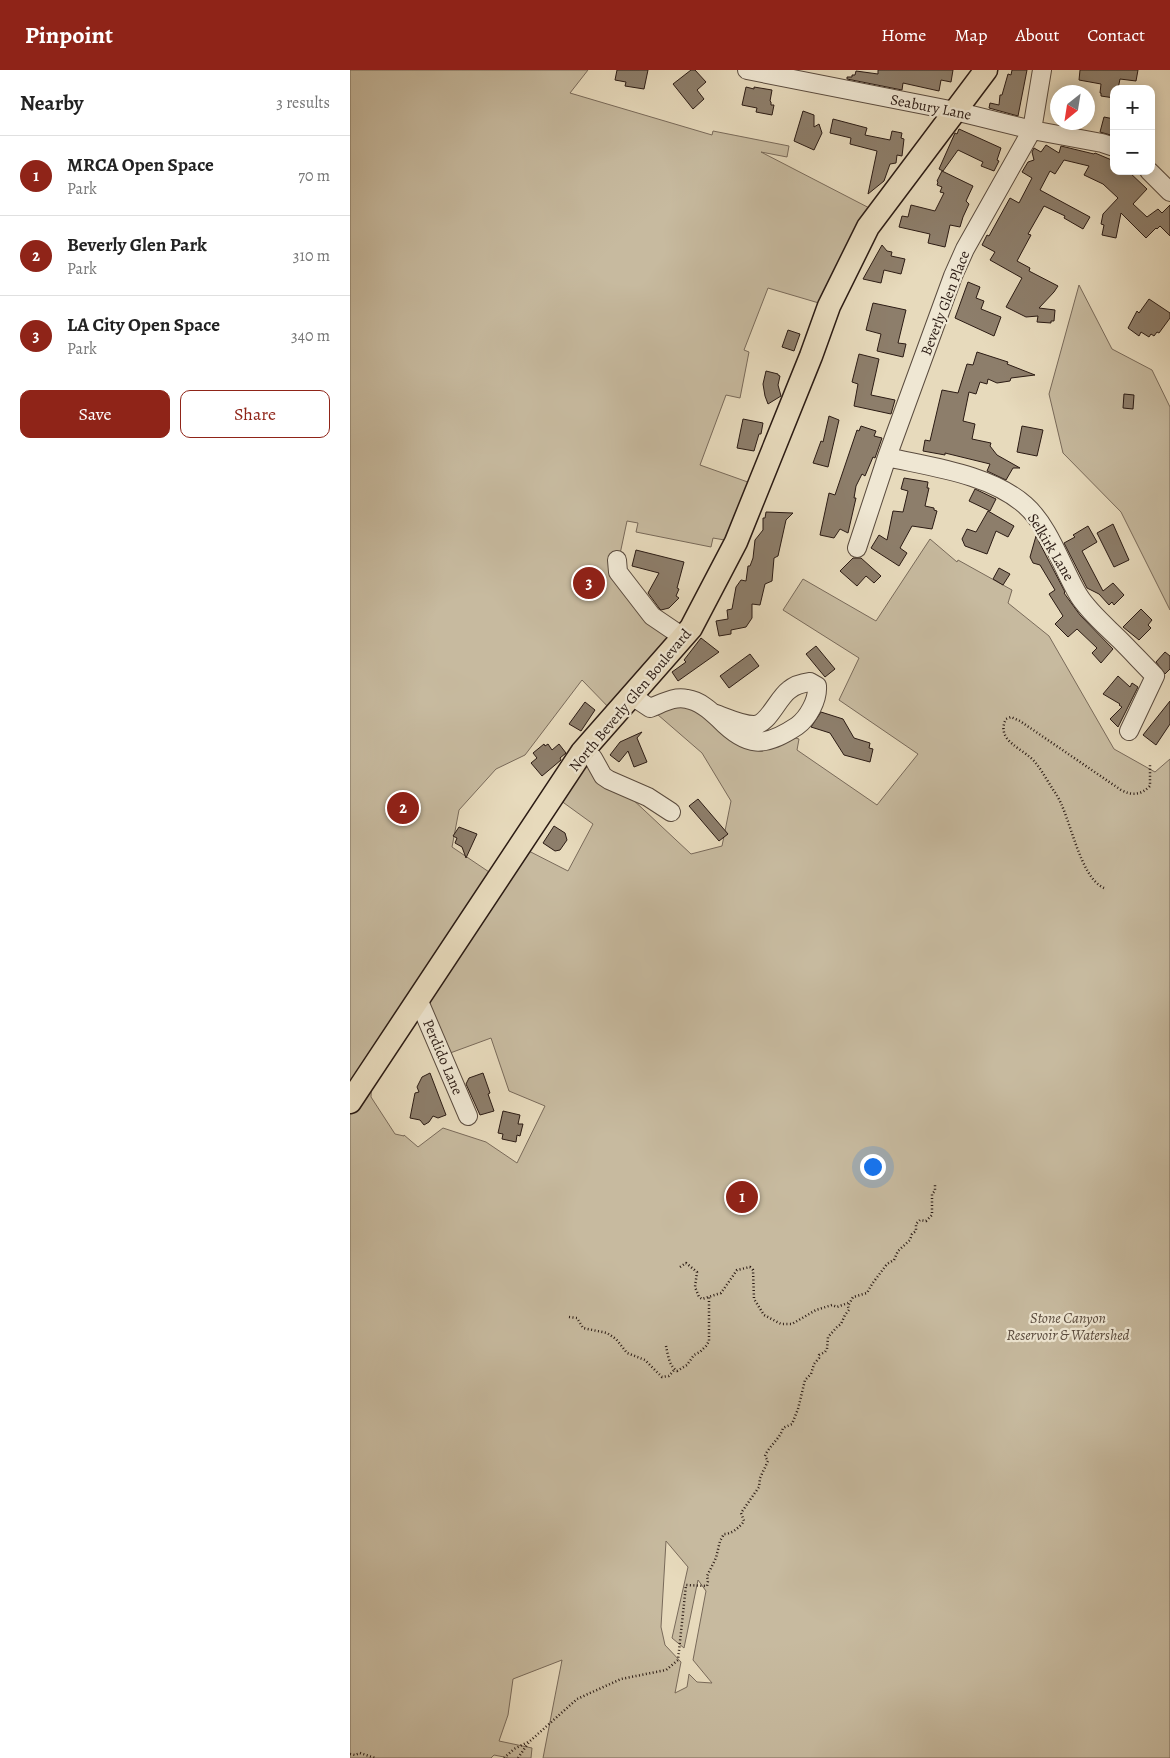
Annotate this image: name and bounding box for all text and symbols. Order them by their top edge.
text: Pinpoint [25,19,113,51]
text: Home [881,23,926,47]
text: Map [954,23,987,47]
text: About [1015,23,1059,47]
text: Contact [1087,23,1145,47]
north arrow [1050,85,1095,130]
map controls [1110,85,1155,175]
button: + [1110,85,1155,130]
text: Nearby [20,89,83,117]
street label: Seabury Lane [889,89,974,125]
text: 3 results [276,92,330,114]
button: − [1110,130,1155,175]
text: MRCA Open Space [67,152,214,178]
text: 1 [33,165,39,187]
text: 70 m [298,165,330,187]
text: Park [67,178,97,200]
text: Beverly Glen Park [67,232,207,258]
text: 2 [32,245,40,267]
text: 310 m [293,245,330,267]
street label: Beverly Glen Place [916,247,974,358]
text: Park [67,258,97,280]
text: LA City Open Space [67,312,220,338]
text: 3 [33,325,39,347]
text: 340 m [291,325,330,347]
text: Park [67,338,97,360]
button: Save [20,390,170,438]
button: Share [180,390,330,438]
street label: Selkirk Lane [1023,510,1079,585]
pin: 3 [573,564,605,602]
street label: North Beverly Glen Boulevard [564,624,696,776]
pin: 2 [387,789,419,827]
street label: Perdido Lane [418,1016,468,1098]
your location [860,1154,886,1180]
pin: 1 [726,1178,758,1216]
park label: Stone Canyon Reservoir & Watershed [1006,1308,1130,1345]

